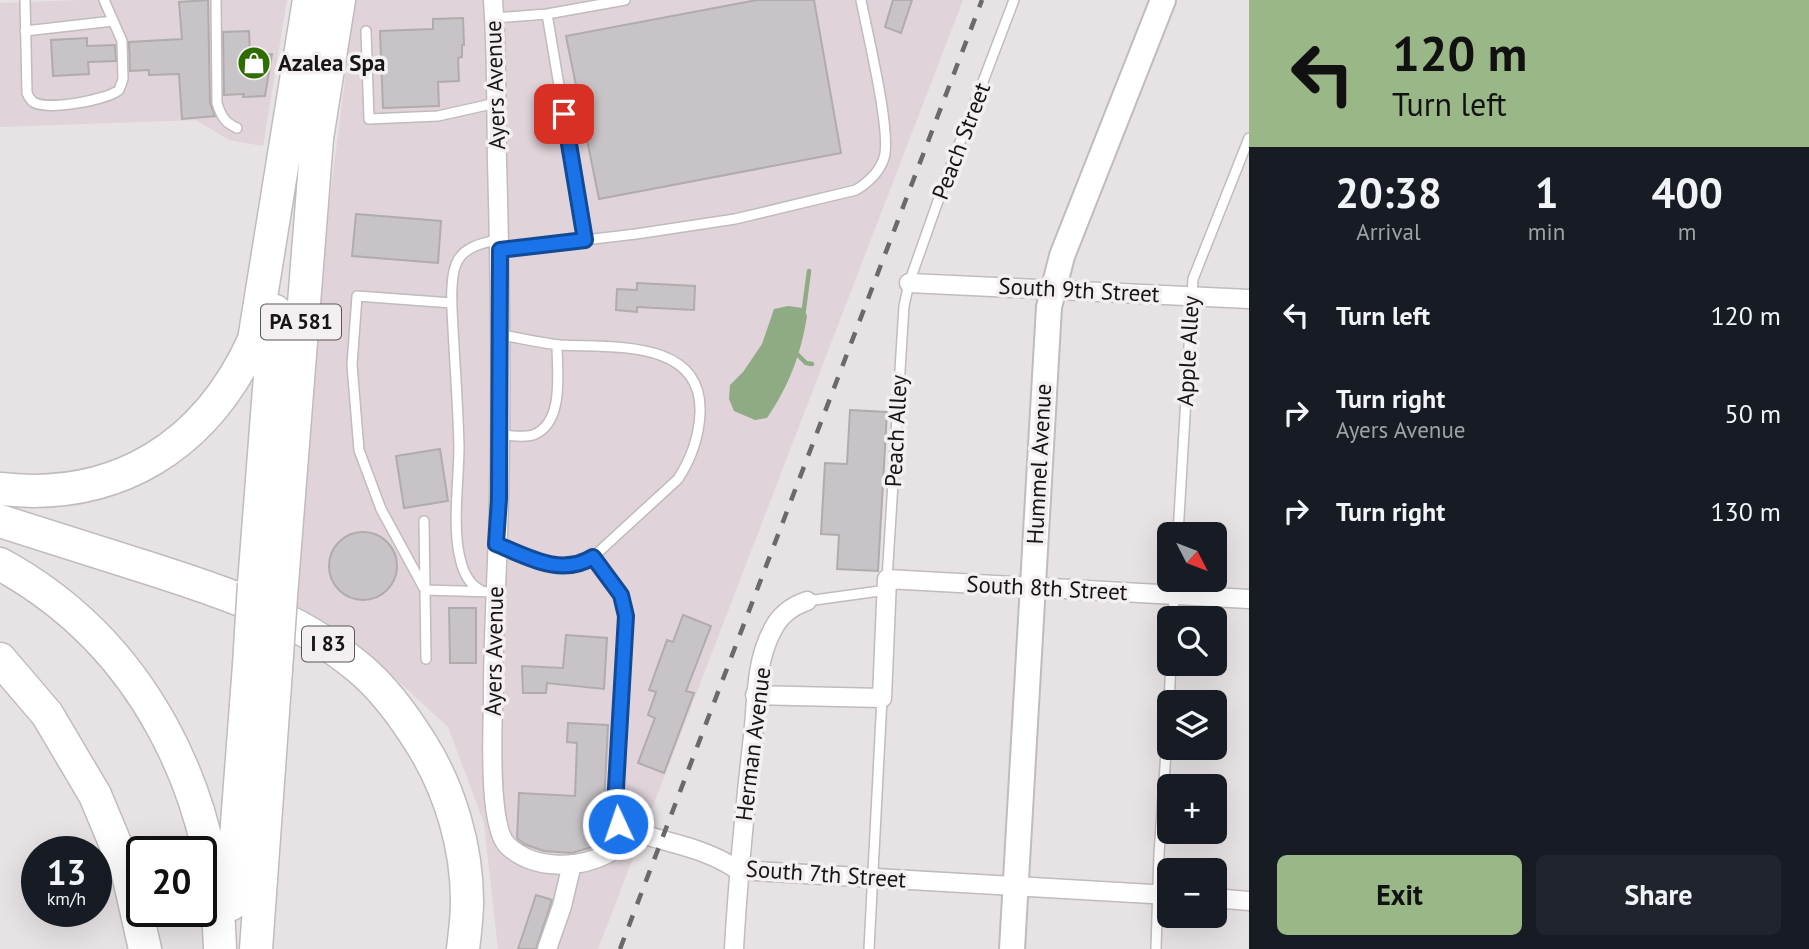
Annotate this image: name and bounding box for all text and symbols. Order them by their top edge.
street label: Ayers Avenue [478,20,511,150]
text: 120 m [1392,21,1527,85]
icon: left [1277,28,1368,119]
shop icon: Azalea Spa [235,44,273,82]
place label: Azalea Spa [278,48,385,77]
street label: Peach Street [925,78,996,203]
text: Turn left [1392,83,1507,125]
pin [534,84,594,144]
icon: arrive [545,95,583,133]
text: 20:38 [1335,165,1442,220]
text: 1 [1535,165,1558,220]
text: 400 [1651,165,1723,220]
text: Arrival [1356,217,1421,246]
text: min [1528,217,1565,246]
text: m [1678,217,1696,246]
street label: South 9th Street [998,271,1160,308]
street label: Apple Alley [1170,295,1205,407]
icon: left [1277,296,1315,334]
text: Turn left [1336,299,1430,332]
text: 120 m [1710,299,1781,332]
road number: PA 581 [261,304,341,340]
street label: Peach Alley [878,374,913,488]
text: Turn right [1336,382,1445,415]
street label: Hummel Avenue [1020,383,1057,545]
icon: right [1277,394,1315,432]
text: 50 m [1725,397,1781,430]
text: Ayers Avenue [1336,415,1466,444]
icon: right [1277,492,1315,530]
text: Turn right [1336,495,1445,528]
text: 130 m [1710,495,1781,528]
north arrow [1157,522,1227,592]
map controls [1157,522,1227,928]
street label: South 8th Street [966,569,1128,606]
street label: Ayers Avenue [478,586,509,716]
button: search [1157,606,1227,676]
road number: I 83 [302,626,354,662]
street label: Herman Avenue [729,665,776,823]
button: layers [1157,690,1227,760]
button: + [1157,774,1227,844]
position arrow [581,787,655,861]
speed limit sign: 20 [126,836,217,927]
text: 13 [47,849,86,895]
street label: South 7th Street [745,853,907,894]
button: Exit [1277,855,1522,935]
button: Share [1536,855,1781,935]
button: − [1157,858,1227,928]
text: km/h [47,887,86,910]

